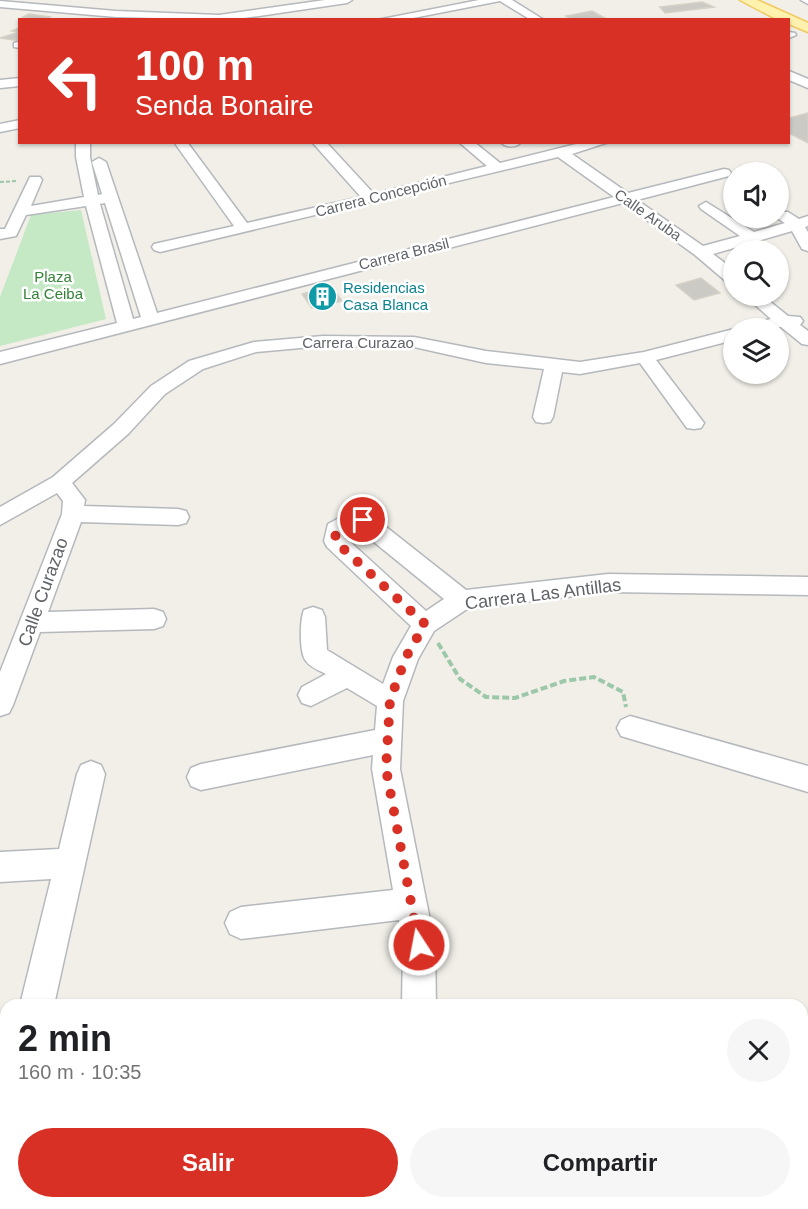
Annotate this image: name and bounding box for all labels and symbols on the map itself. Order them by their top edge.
street label: Carrera Concepción [314,171,448,220]
street label: Calle Aruba [612,185,685,244]
street label: Carrera Brasil [357,234,451,273]
park label: Plaza La Ceiba [23,268,84,302]
place label: Residencias Casa Blanca [343,279,429,313]
building icon: Residencias Casa Blanca [306,281,338,313]
street label: Carrera Curazao [302,334,414,351]
pin [337,494,388,545]
street label: Calle Curazao [14,535,72,649]
street label: Carrera Las Antillas [464,575,622,613]
position arrow [387,913,451,977]

